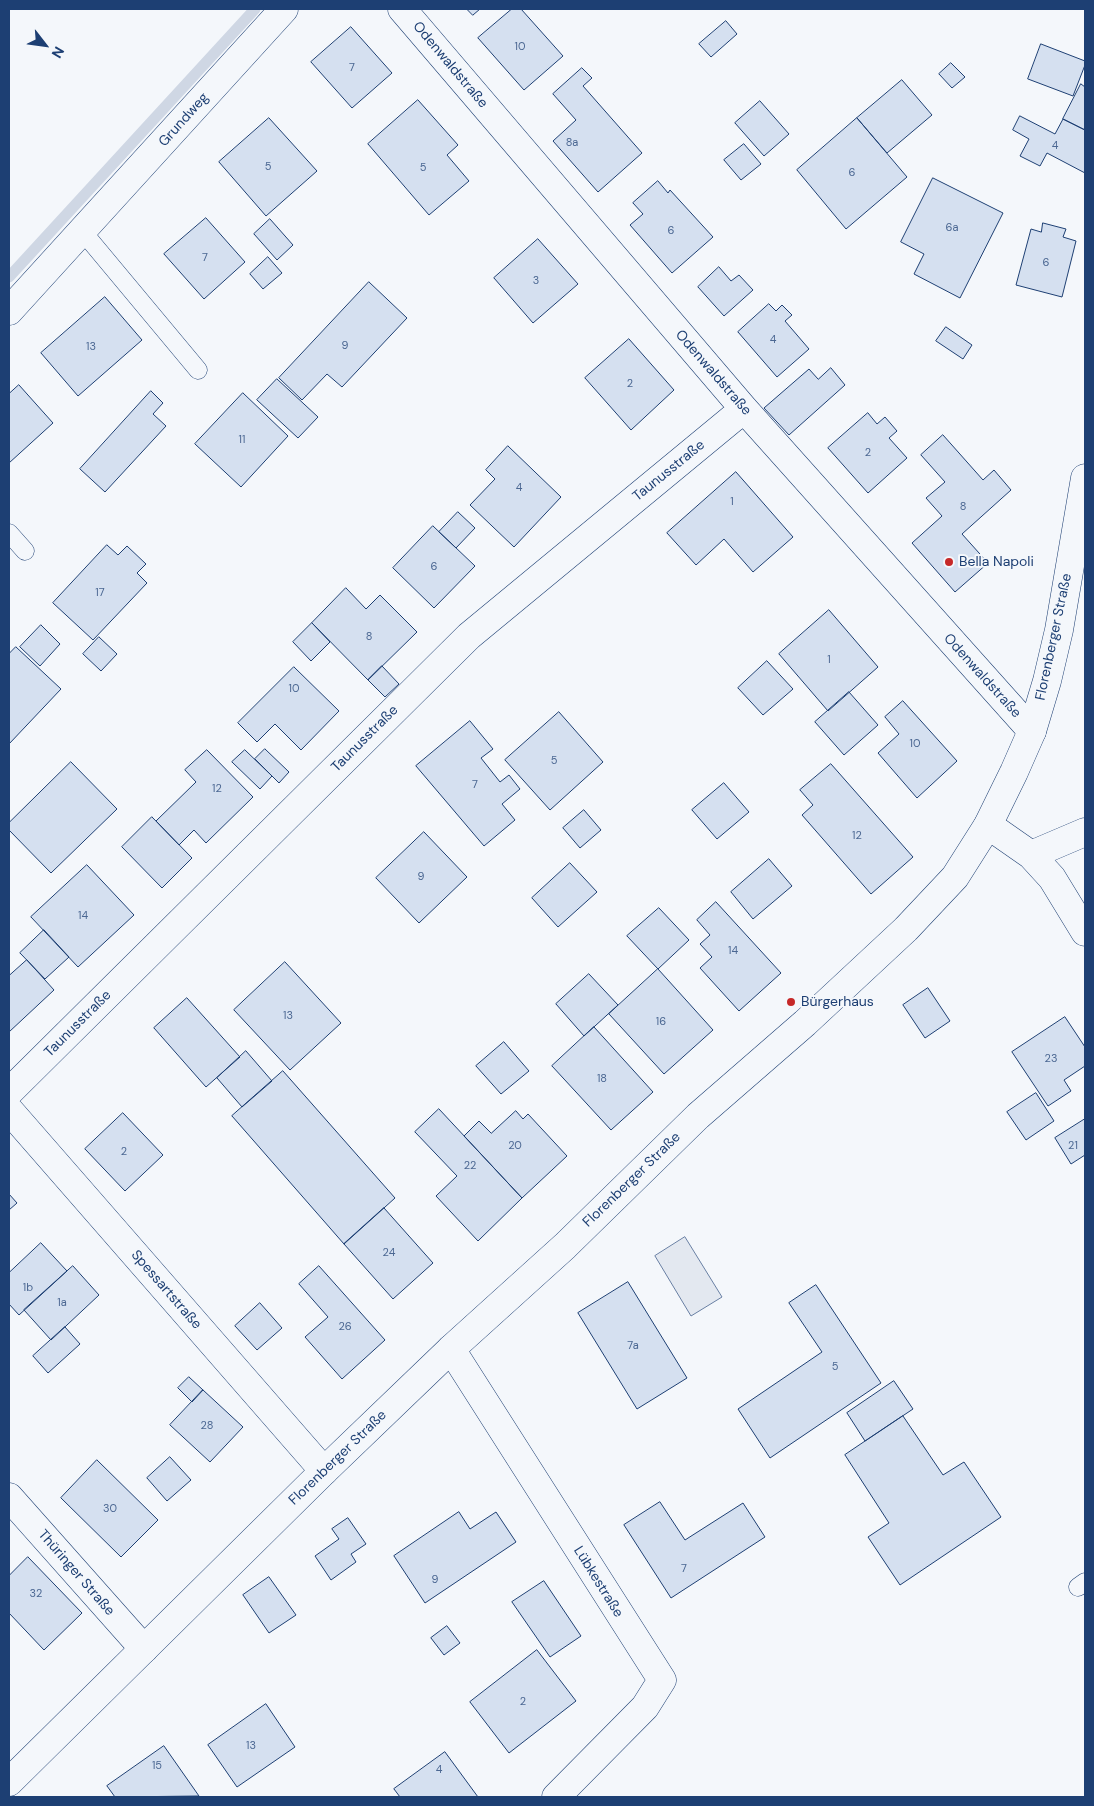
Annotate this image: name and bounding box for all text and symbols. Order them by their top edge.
street label: Odenwaldstraße [409,18,491,112]
north arrow [20,20,70,70]
house number: 10 [515,40,525,54]
text: N [48,44,68,61]
house number: 7 [349,61,355,75]
street label: Grundweg [155,90,213,150]
house number: 8a [566,136,578,150]
house number: 4 [1052,139,1058,153]
house number: 5 [265,160,271,174]
house number: 5 [420,161,426,175]
house number: 6 [849,166,855,180]
house number: 6a [946,221,958,235]
house number: 6 [668,224,674,238]
house number: 7 [202,251,208,265]
house number: 6 [1043,256,1049,270]
house number: 3 [533,274,539,288]
street label: Odenwaldstraße [671,327,755,419]
house number: 4 [770,333,776,347]
house number: 9 [342,339,348,353]
house number: 13 [86,340,96,354]
house number: 2 [627,377,633,391]
house number: 11 [239,433,245,447]
street label: Taunusstraße [630,437,708,505]
house number: 2 [865,446,871,460]
house number: 4 [516,481,522,495]
house number: 1 [730,495,734,509]
house number: 8 [960,500,966,514]
place label: Bella Napoli [959,554,1034,570]
marker: Bella Napoli [943,556,955,568]
house number: 6 [431,560,437,574]
street label: Florenberger Straße [1032,572,1076,702]
house number: 17 [95,586,105,600]
house number: 8 [366,630,372,644]
street label: Odenwaldstraße [940,630,1024,722]
house number: 1 [827,653,831,667]
house number: 10 [289,682,299,696]
street label: Taunusstraße [328,702,402,776]
house number: 10 [910,737,920,751]
house number: 5 [551,754,557,768]
house number: 7 [472,778,478,792]
house number: 12 [212,782,222,796]
house number: 12 [852,829,862,843]
house number: 9 [418,870,424,884]
house number: 14 [78,909,88,923]
house number: 14 [728,944,738,958]
street label: Taunusstraße [41,987,115,1061]
place label: Bürgerhaus [801,994,874,1010]
marker: Bürgerhaus [785,996,797,1008]
house number: 13 [283,1009,293,1023]
house number: 16 [656,1015,666,1029]
house number: 23 [1045,1052,1057,1066]
house number: 18 [597,1072,607,1086]
street label: Florenberger Straße [580,1129,684,1231]
house number: 20 [508,1139,522,1153]
house number: 21 [1068,1139,1078,1153]
house number: 2 [121,1145,127,1159]
house number: 22 [464,1159,476,1173]
house number: 24 [383,1246,395,1260]
street label: Spessartstraße [127,1247,205,1333]
house number: 1b [23,1281,33,1295]
house number: 1a [57,1296,67,1310]
house number: 26 [338,1320,352,1334]
house number: 7a [627,1339,639,1353]
house number: 5 [832,1360,838,1374]
street label: Florenberger Straße [286,1407,390,1509]
house number: 28 [201,1419,213,1433]
house number: 30 [103,1502,117,1516]
street label: Thüringer Straße [34,1527,118,1619]
street label: Lübkestraße [569,1543,627,1621]
house number: 7 [681,1562,687,1576]
house number: 9 [432,1573,438,1587]
house number: 32 [30,1587,42,1601]
house number: 2 [520,1695,526,1709]
house number: 13 [246,1739,256,1753]
house number: 15 [152,1759,162,1773]
house number: 4 [436,1763,442,1777]

